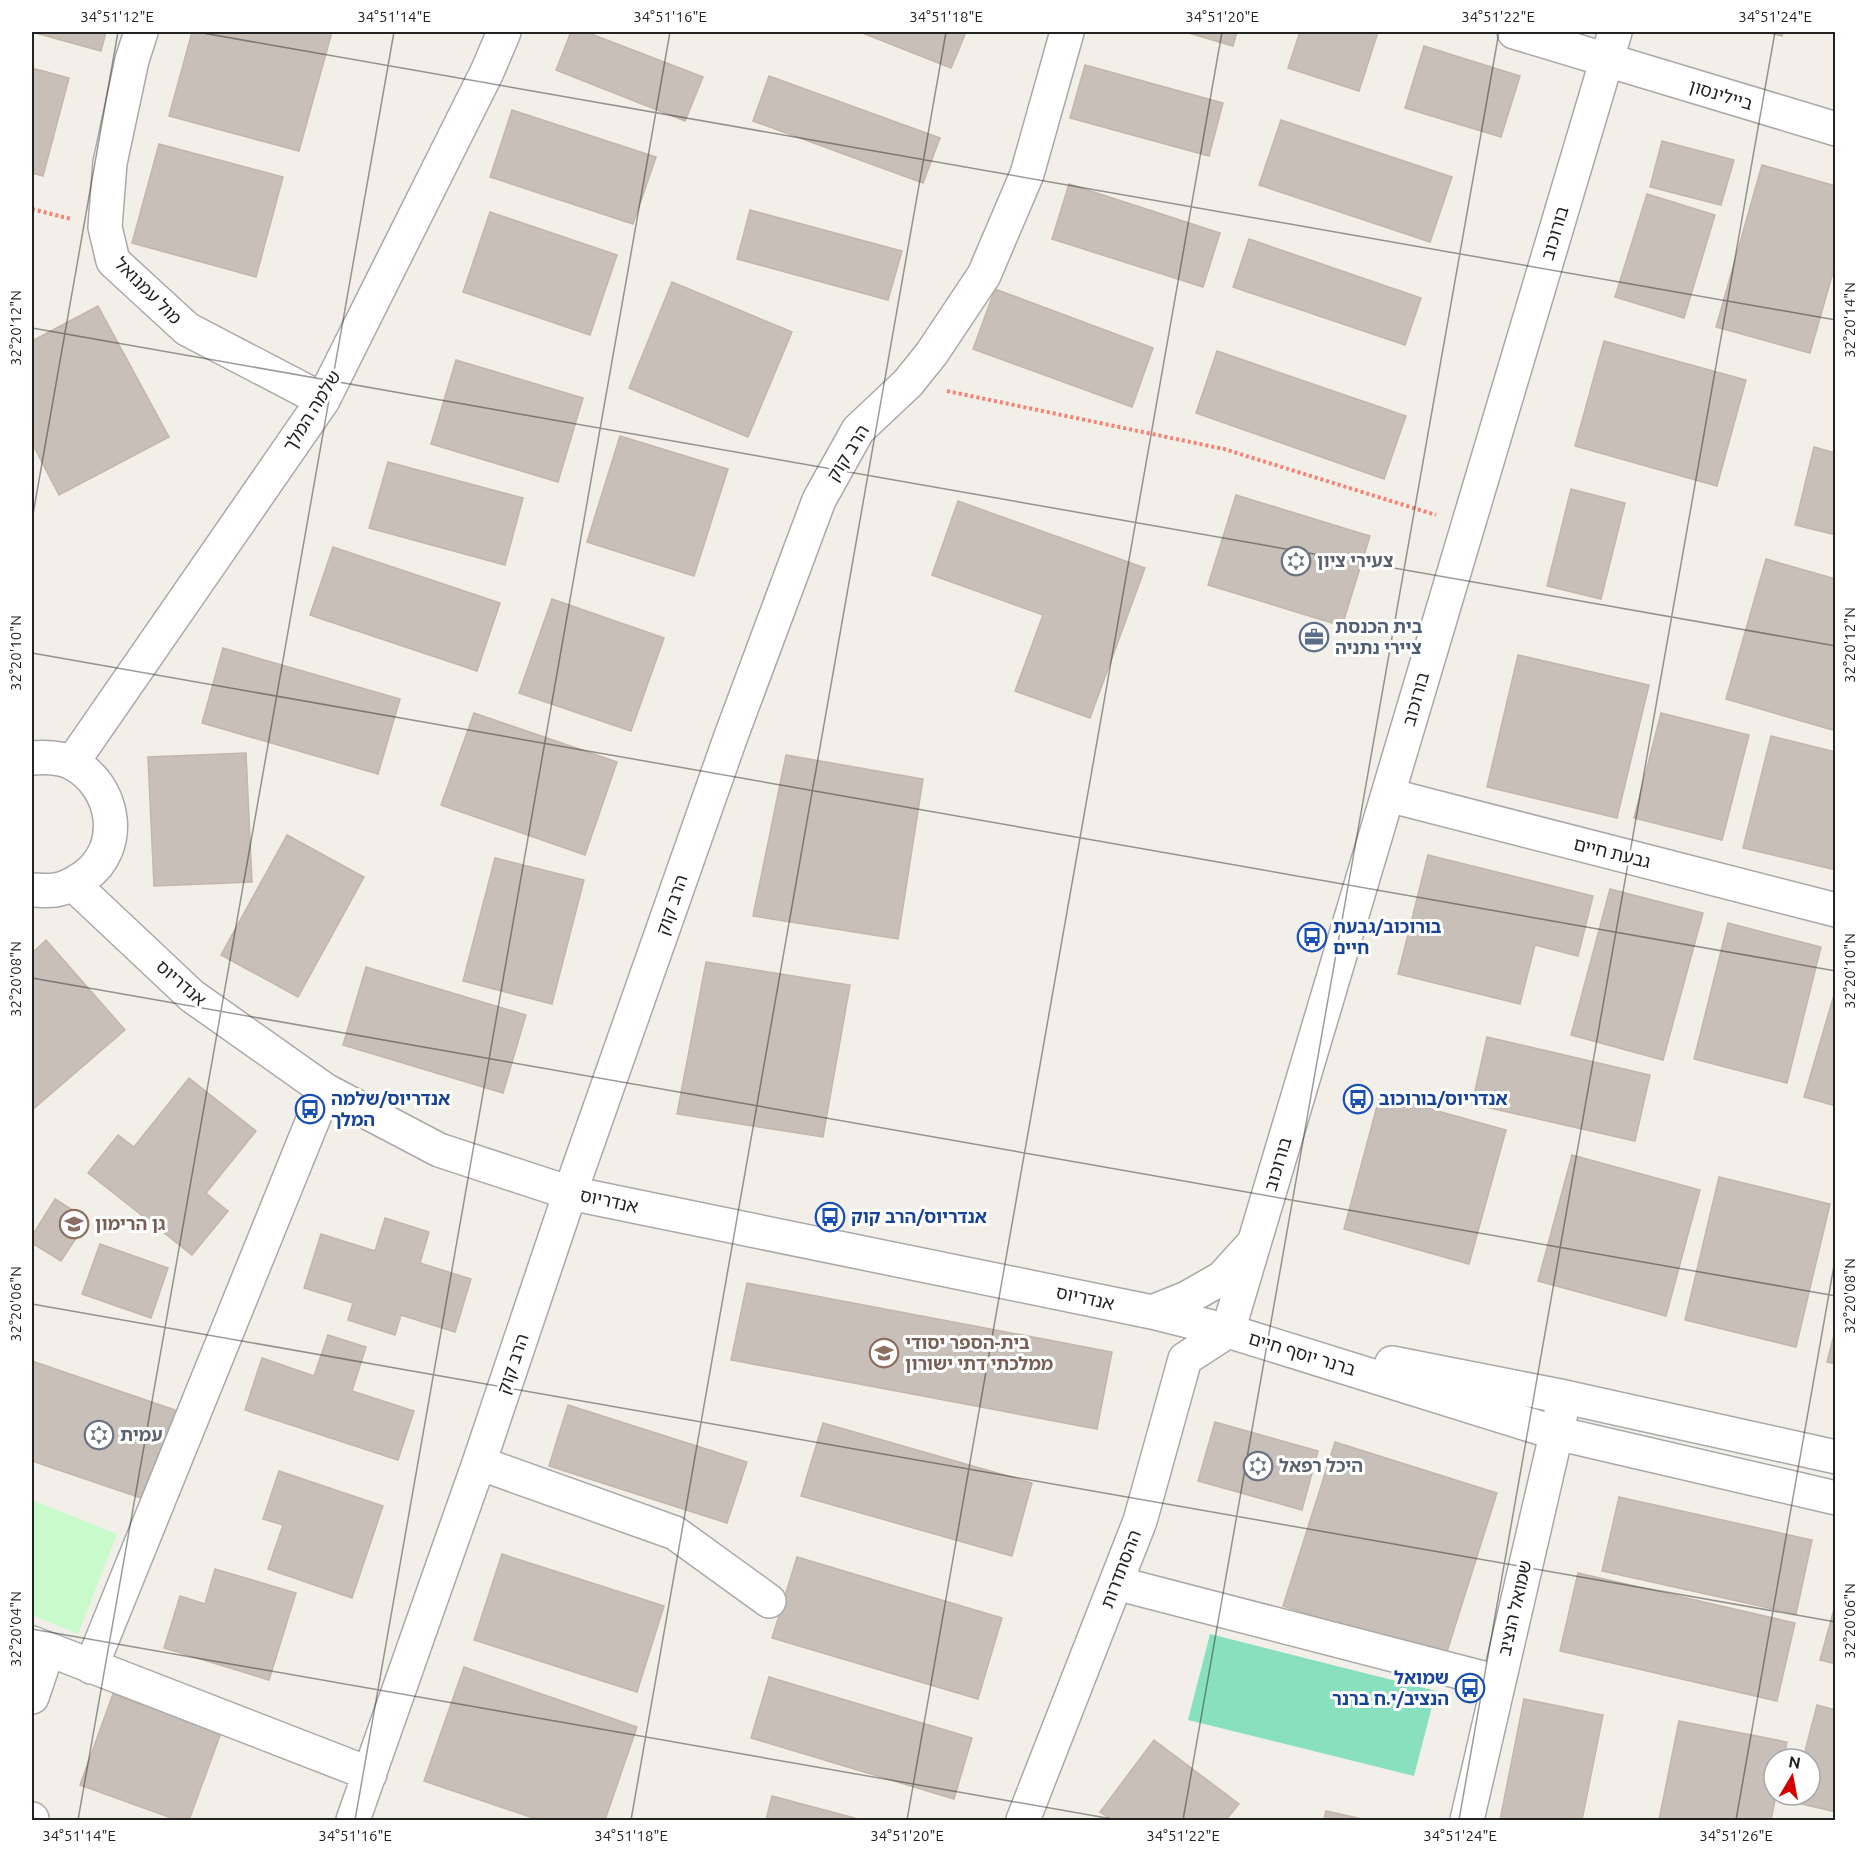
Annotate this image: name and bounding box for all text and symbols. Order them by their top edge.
text: 34°51'12"E [80,8,154,25]
text: 34°51'14"E [357,8,431,25]
text: 34°51'16"E [633,8,707,25]
text: 34°51'18"E [909,8,983,25]
text: 34°51'20"E [1185,8,1259,25]
text: 34°51'22"E [1461,8,1535,25]
text: 34°51'24"E [1738,8,1812,25]
street label: ביילינסון [1687,75,1755,113]
street label: בורוכוב [1536,203,1572,262]
street label: מול עמנואל [111,253,186,328]
text: 32°20'14"N [1841,282,1858,358]
text: 32°20'12"N [7,290,24,366]
street label: שלמה המלך [278,366,344,455]
street label: הרב קוק [822,421,872,484]
synagogue icon: צעירי ציון [1280,545,1312,577]
place label: צעירי ציון [1317,550,1394,570]
text: 32°20'12"N [1841,607,1858,683]
text: 32°20'10"N [7,615,24,691]
place label: בית הכנסת ציירי נתניה [1335,616,1423,657]
office icon: בית הכנסת ציירי נתניה [1298,621,1330,653]
street label: בורוכוב [1398,669,1432,728]
street label: גבעת חיים [1572,833,1653,871]
street label: הרב קוק [651,872,691,937]
place label: בורוכוב/גבעת חיים [1333,916,1442,957]
bus stop icon: בורוכוב/גבעת חיים [1296,921,1328,953]
text: 32°20'10"N [1841,933,1858,1009]
text: 32°20'08"N [7,941,24,1017]
street label: אנדריוס [153,955,210,1009]
bus stop icon: אנדריוס/בורוכוב [1342,1083,1374,1115]
place label: אנדריוס/שלמה המלך [331,1088,450,1129]
place label: אנדריוס/בורוכוב [1379,1088,1508,1108]
bus stop icon: אנדריוס/שלמה המלך [294,1093,326,1125]
street label: בורוכוב [1259,1134,1295,1193]
street label: אנדריוס [578,1184,640,1216]
bus stop icon: אנדריוס/הרב קוק [814,1201,846,1233]
place label: אנדריוס/הרב קוק [851,1206,987,1226]
school or university icon: גן הרימון [58,1208,90,1240]
place label: גן הרימון [95,1213,166,1233]
text: 32°20'08"N [1841,1258,1858,1334]
text: 32°20'06"N [7,1266,24,1342]
street label: אנדריוס [1054,1281,1116,1313]
street label: ברנר יוסף חיים [1246,1327,1358,1379]
street label: הרב קוק [492,1331,532,1396]
place label: בית-הספר יסודי ממלכתי דתי ישורון [905,1332,1054,1373]
school or university icon: בית-הספר יסודי ממלכתי דתי ישורון [868,1337,900,1369]
synagogue icon: עמית [83,1419,115,1451]
place label: עמית [120,1424,163,1444]
synagogue icon: היכל רפאל [1242,1450,1274,1482]
place label: היכל רפאל [1279,1455,1363,1475]
street label: ההסתדרות [1096,1527,1144,1610]
street label: שמואל הנציב [1493,1558,1535,1657]
text: 32°20'06"N [1841,1583,1858,1659]
text: 32°20'04"N [7,1591,24,1667]
place label: שמואל הנציב/י.ח ברנר [1332,1667,1449,1708]
bus stop icon: שמואל הנציב/י.ח ברנר [1454,1672,1486,1704]
north arrow [1762,1747,1822,1807]
text: N [1787,1752,1802,1772]
text: 34°51'14"E [42,1827,116,1844]
text: 34°51'16"E [318,1827,392,1844]
text: 34°51'18"E [594,1827,668,1844]
text: 34°51'20"E [870,1827,944,1844]
text: 34°51'22"E [1146,1827,1220,1844]
text: 34°51'24"E [1423,1827,1497,1844]
text: 34°51'26"E [1699,1827,1773,1844]

